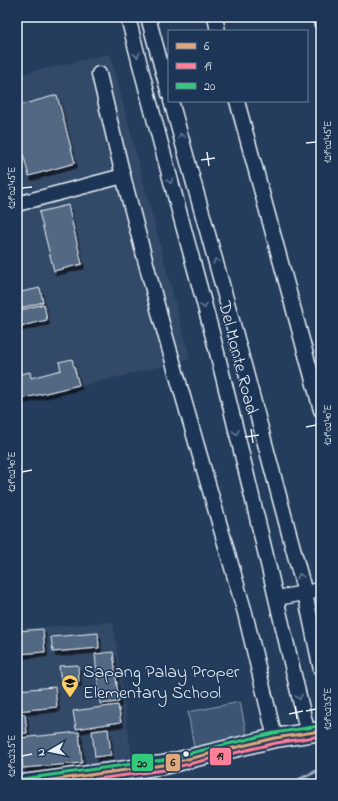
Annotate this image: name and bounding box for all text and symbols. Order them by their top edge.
legend [168,30,308,102]
text: 6 [204,38,210,56]
one-way arrow [132,51,141,58]
text: 19 [204,58,212,76]
text: 20 [204,78,215,96]
text: 121°02'45"E [321,121,336,163]
one-way arrow [177,133,186,140]
text: 121°02'45"E [5,167,20,209]
one-way arrow [165,177,174,184]
one-way arrow [212,258,221,265]
street label: Del Monte Road [210,298,264,417]
one-way arrow [199,302,208,309]
text: 121°02'40"E [321,404,336,446]
one-way arrow [231,428,240,435]
text: 121°02'40"E [5,451,20,493]
one-way arrow [296,573,305,580]
place label: Sapang Palay Proper Elementary School [83,660,240,707]
school or university icon: Sapang Palay Proper Elementary School [60,673,80,698]
text: 121°02'35"E [321,688,336,730]
one-way arrow [295,694,303,700]
north arrow [30,731,70,771]
text: 121°02'35"E [5,735,20,777]
text: N [33,747,50,757]
line badge: 19 [209,747,232,766]
unlabelled marker [181,749,191,759]
text: 19 [217,749,224,765]
line badge: 20 [131,753,154,772]
line badge: 6 [165,753,181,772]
text: 6 [170,755,176,771]
text: 20 [136,756,147,772]

